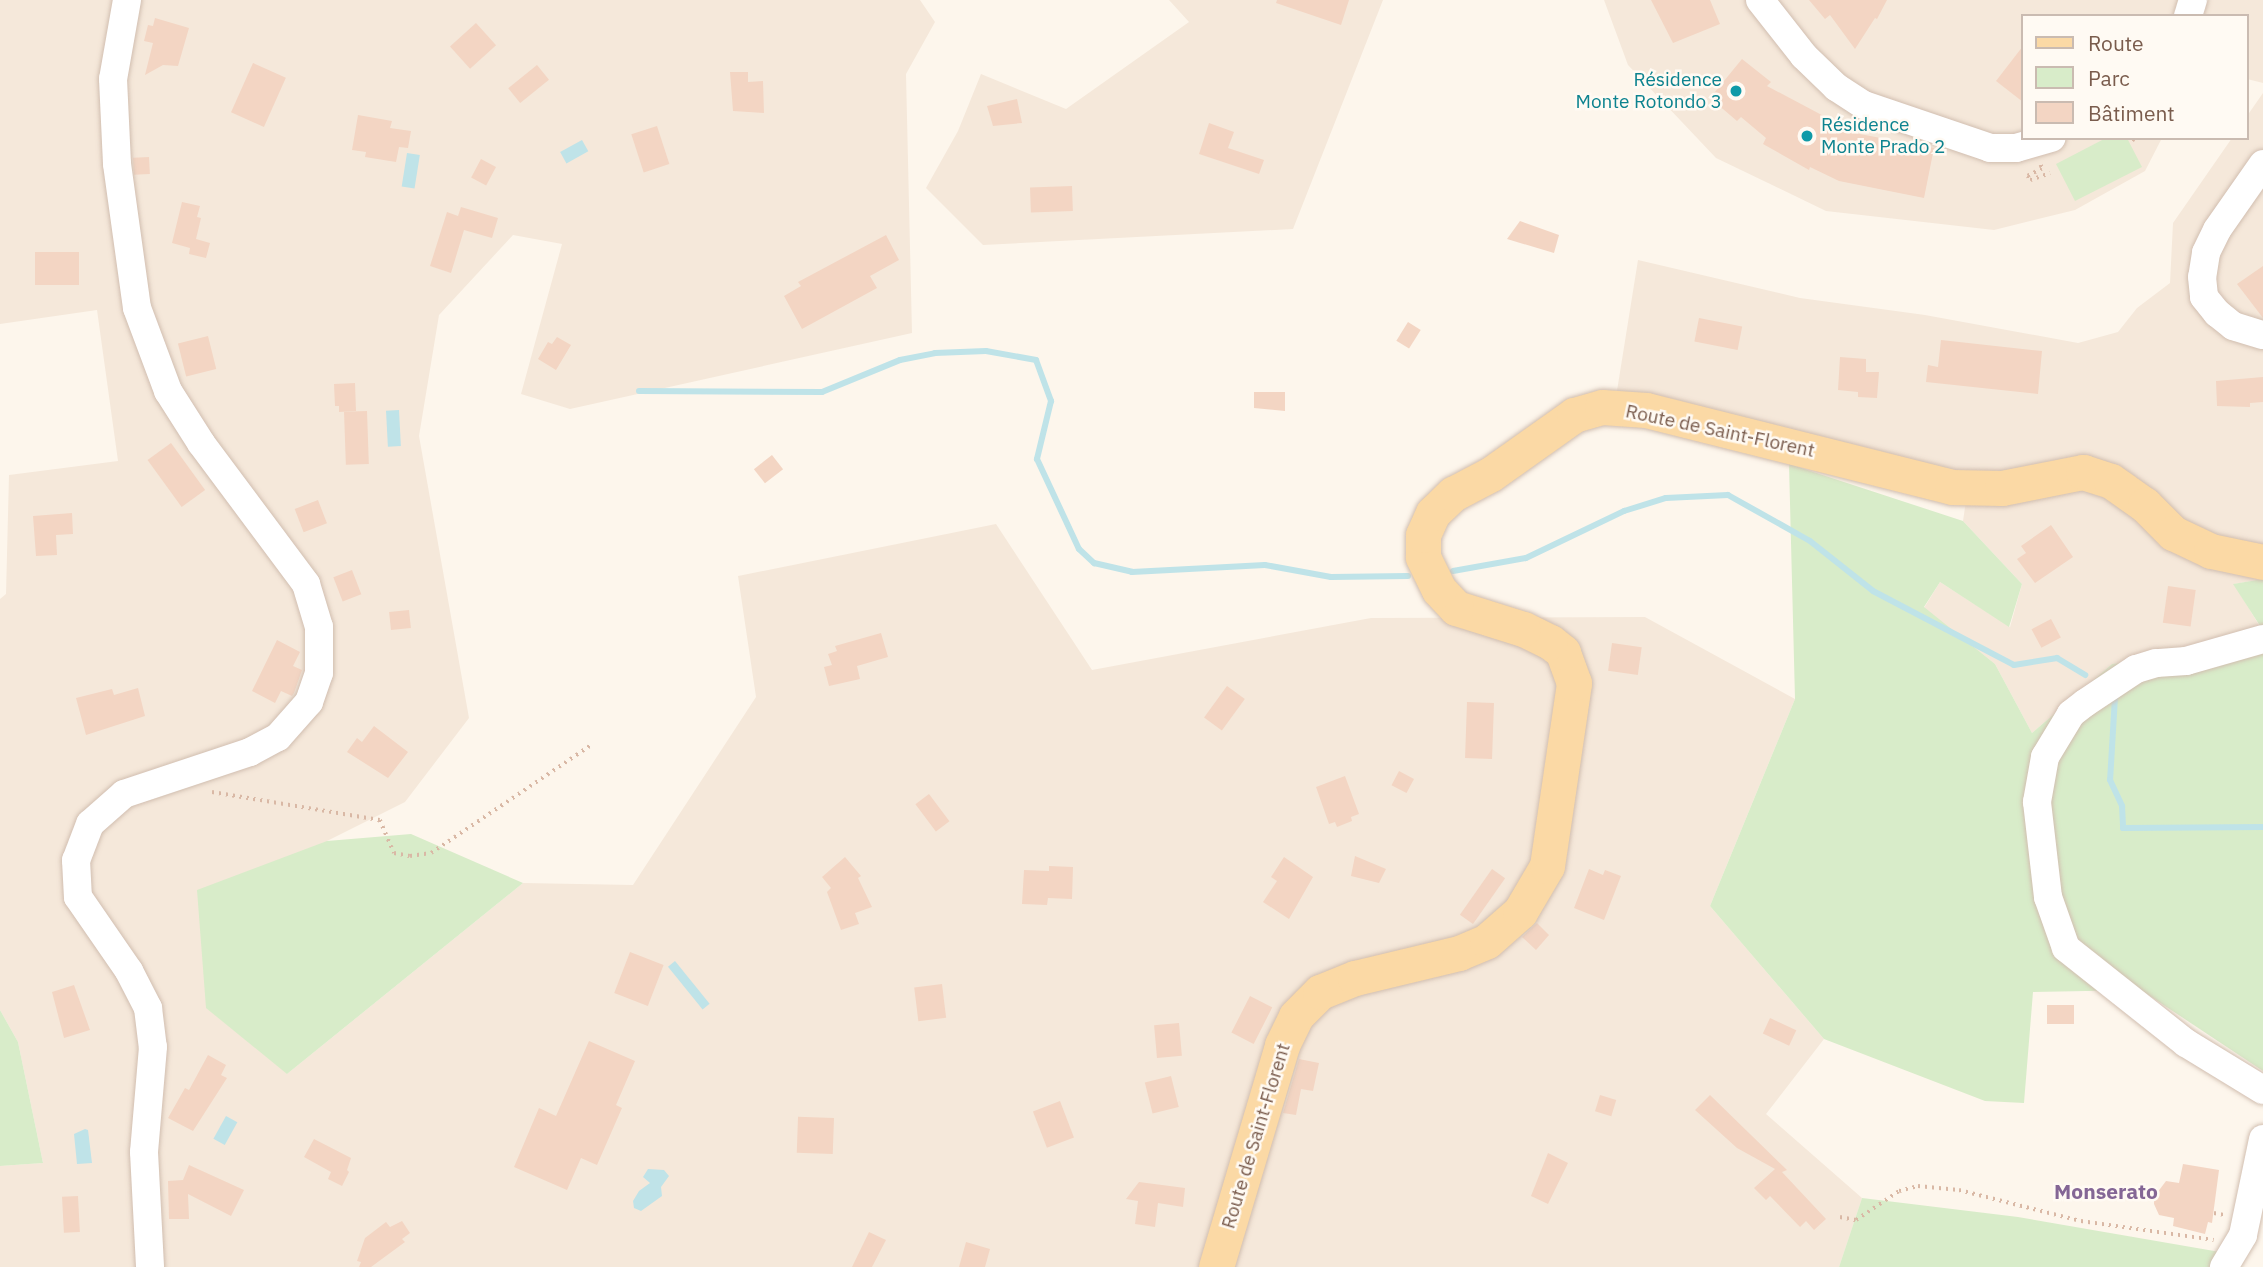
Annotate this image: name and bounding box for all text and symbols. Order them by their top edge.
legend [2022,14,2249,140]
text: Route [2088,29,2144,57]
text: Parc [2088,64,2130,92]
place label: Résidence Monte Rotondo 3 [1576,69,1722,113]
marker: Résidence Monte Rotondo 3 [1728,83,1744,99]
text: Bâtiment [2088,99,2175,127]
place label: Résidence Monte Prado 2 [1821,114,1945,158]
marker: Résidence Monte Prado 2 [1799,128,1815,144]
street label: Route de Saint-Florent [1623,400,1817,462]
street label: Route de Saint-Florent [1217,1041,1295,1231]
district label: Monserato [2054,1178,2158,1204]

